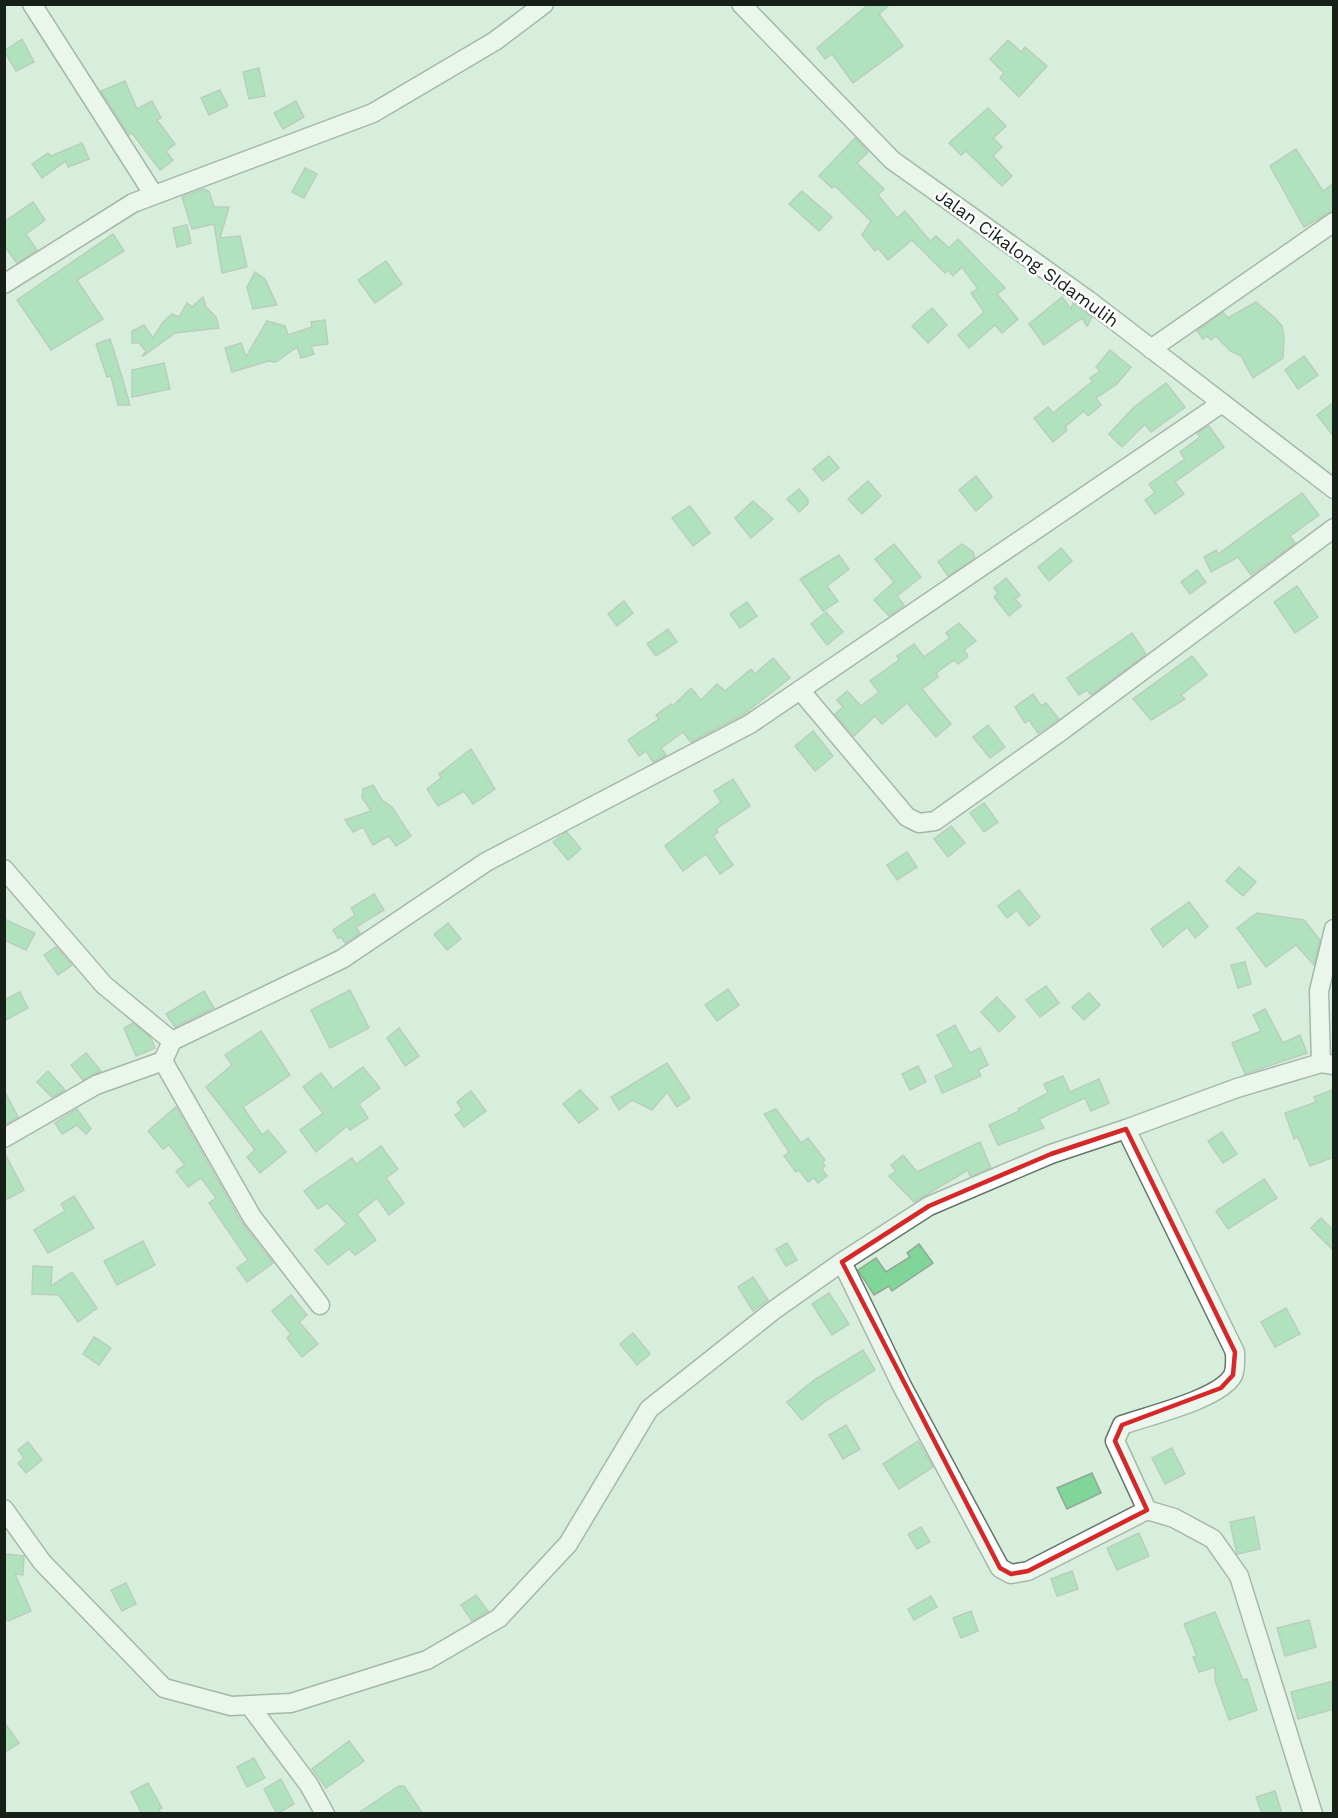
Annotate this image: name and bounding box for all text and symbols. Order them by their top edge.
street label: Jalan Cikalong SIdamulih [932,184,1123,331]

